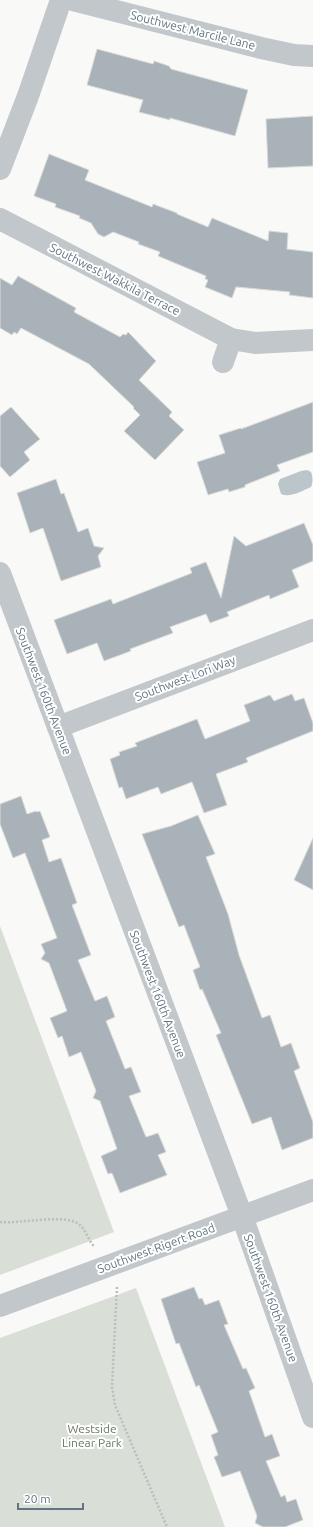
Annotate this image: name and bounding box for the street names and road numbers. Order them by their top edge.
street label: Southwest Marcile Lane [129,8,257,52]
street label: Southwest Wakkila Terrace [48,240,182,318]
street label: Southwest 160th Avenue [14,625,74,757]
street label: Southwest Lori Way [133,653,237,703]
street label: Southwest 160th Avenue [128,928,188,1060]
street label: Southwest Rigert Road [96,1221,216,1275]
street label: Southwest 160th Avenue [242,1232,300,1364]

